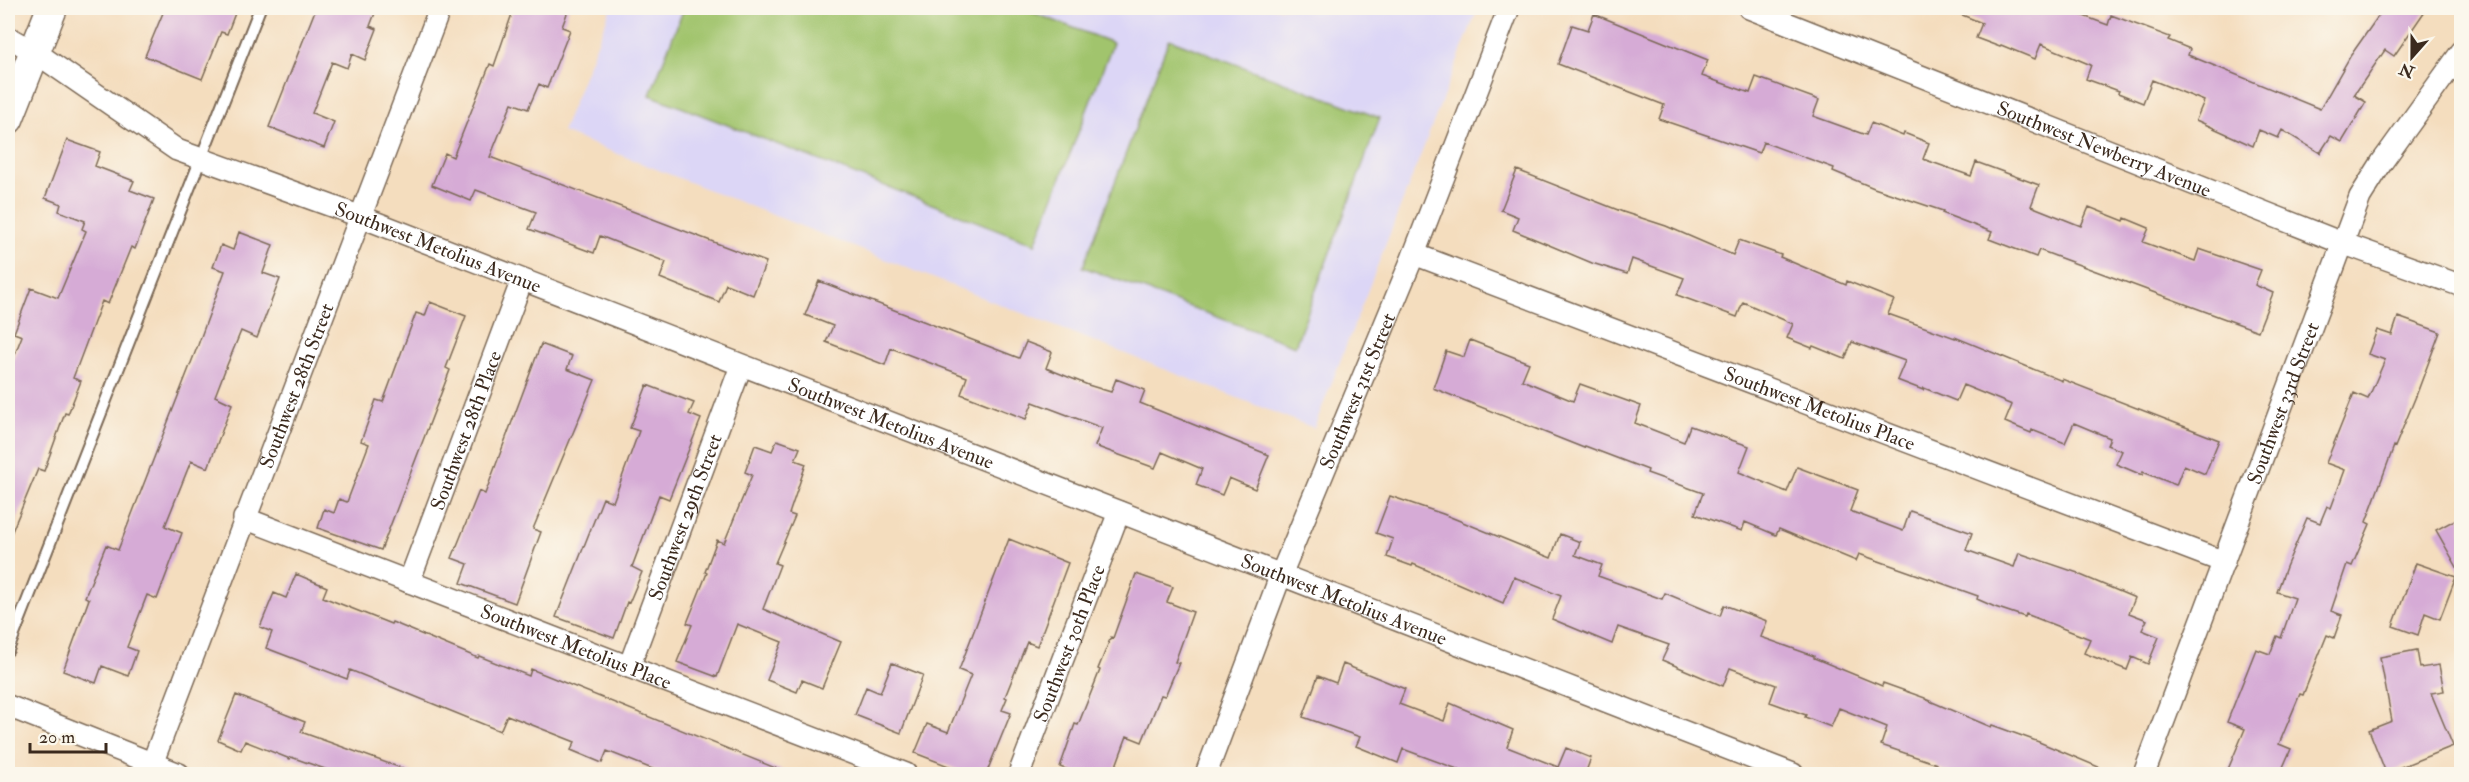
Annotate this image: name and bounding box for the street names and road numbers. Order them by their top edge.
street label: Southwest Newberry Avenue [1993,96,2215,203]
street label: Southwest Metolius Avenue [332,196,545,299]
street label: Southwest 28th Street [254,299,340,472]
street label: Southwest 31st Street [1314,309,1401,473]
street label: Southwest 33rd Street [2242,318,2325,488]
street label: Southwest 28th Place [425,347,507,514]
street label: Southwest Metolius Place [1720,361,1919,456]
street label: Southwest Metolius Avenue [784,372,998,475]
street label: Southwest 29th Street [643,430,728,604]
street label: Southwest Metolius Avenue [1237,548,1450,651]
street label: Southwest 30th Place [1028,561,1111,726]
street label: Southwest Metolius Place [477,599,675,695]

